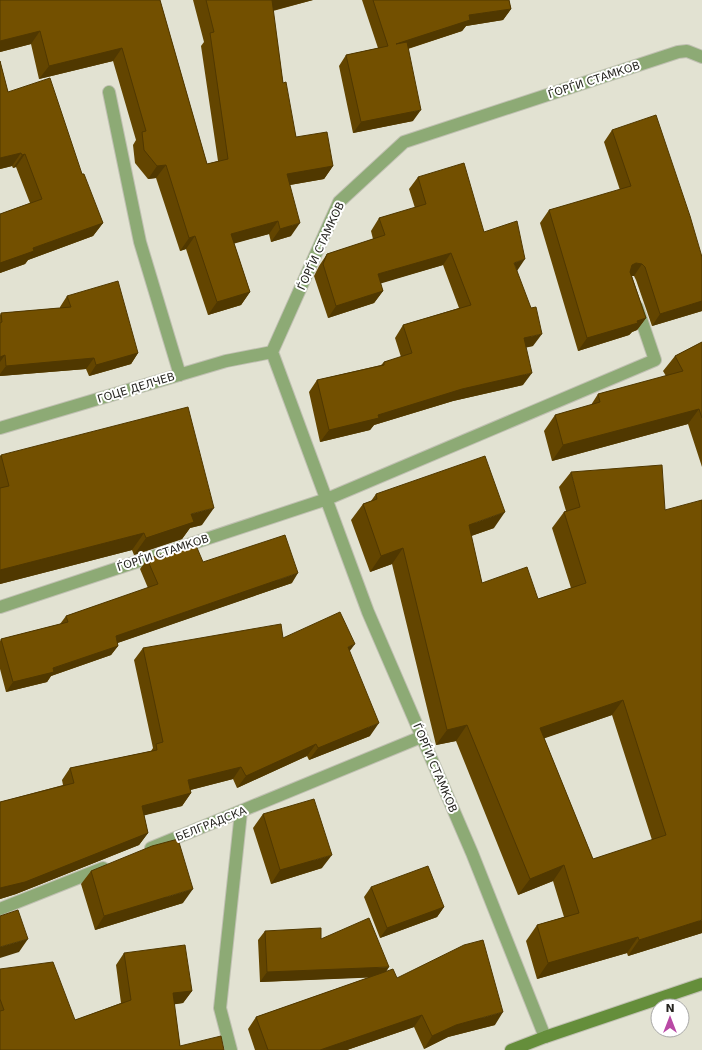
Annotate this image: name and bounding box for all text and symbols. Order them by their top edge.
street label: ЃОРЃИ СТАМКОВ [546,59,642,101]
street label: ЃОРЃИ СТАМКОВ [295,200,347,292]
street label: ГОЦЕ ДЕЛЧЕВ [96,370,176,406]
street label: ЃОРЃИ СТАМКОВ [115,532,211,574]
street label: ЃОРЃИ СТАМКОВ [410,721,460,815]
street label: БЕЛГРАДСКА [174,804,249,844]
north arrow [650,998,690,1038]
text: N [665,1002,675,1015]

